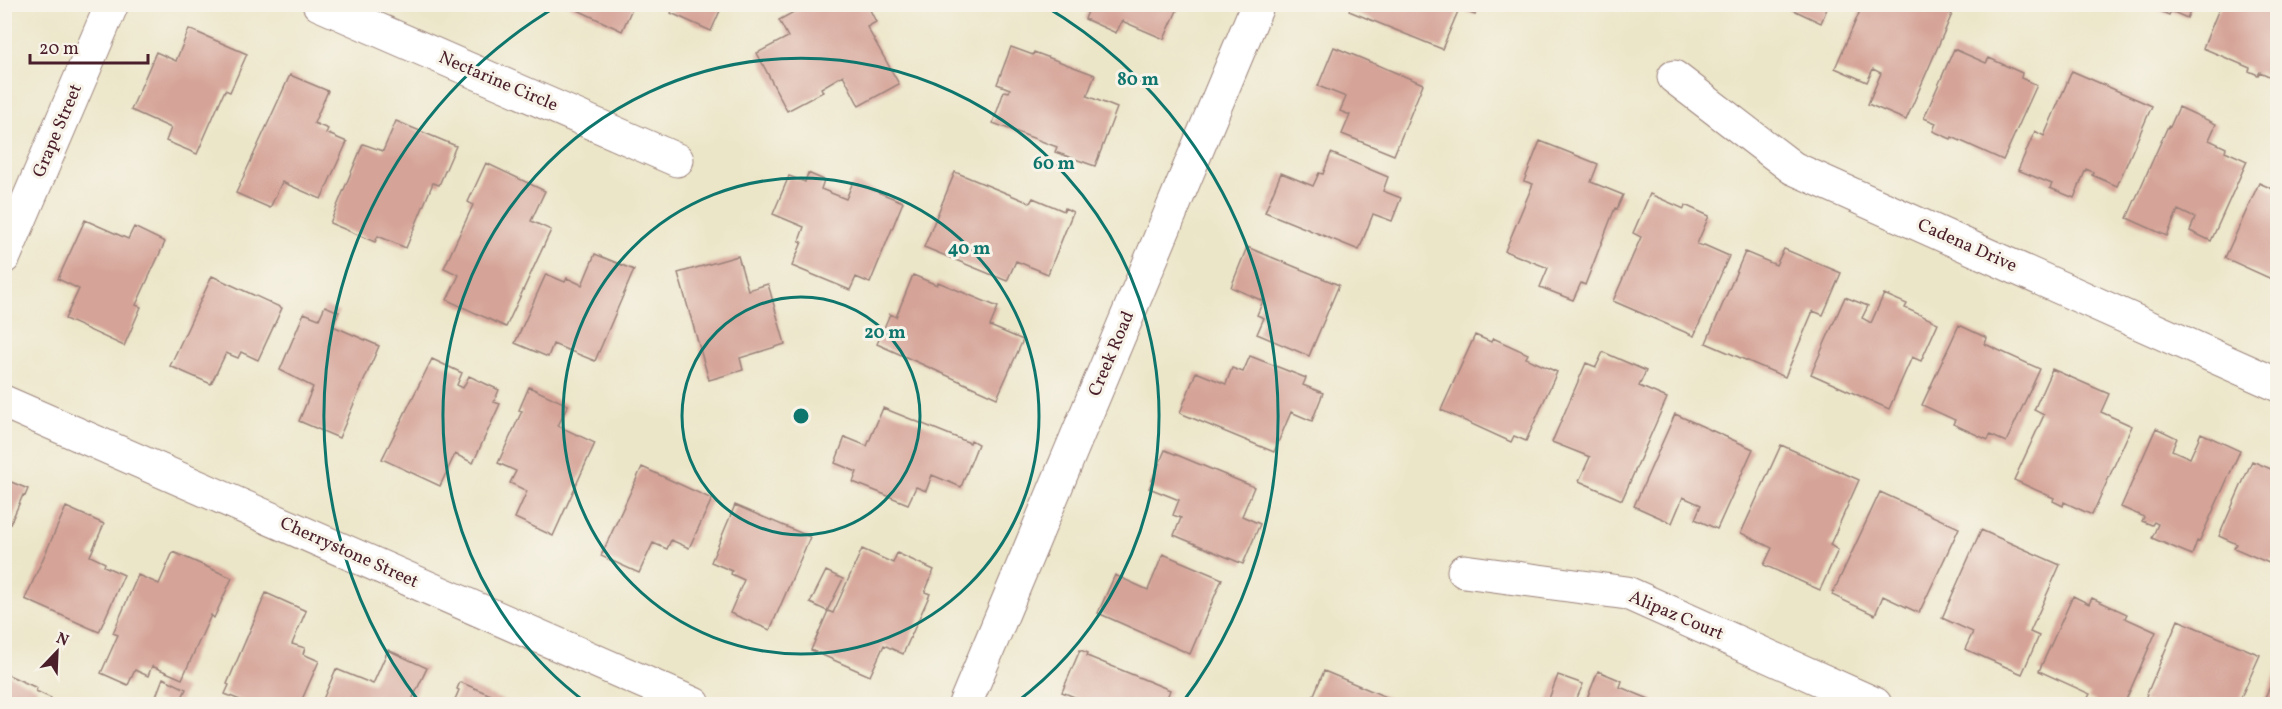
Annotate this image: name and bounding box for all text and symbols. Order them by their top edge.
scale bar [30,27,148,65]
text: 20 m [39,37,79,62]
street label: Nectarine Circle [435,46,561,118]
text: 80 m [1117,68,1159,93]
street label: Grape Street [27,80,89,182]
text: 60 m [1033,152,1075,177]
street label: Cadena Drive [1913,213,2021,279]
text: 40 m [948,237,990,262]
street label: Creek Road [1083,307,1141,401]
text: 20 m [864,321,906,346]
centre of rings [791,406,811,426]
street label: Cherrystone Street [276,511,422,595]
street label: Alipaz Court [1625,585,1727,647]
north arrow [27,622,87,682]
text: N [52,628,72,653]

